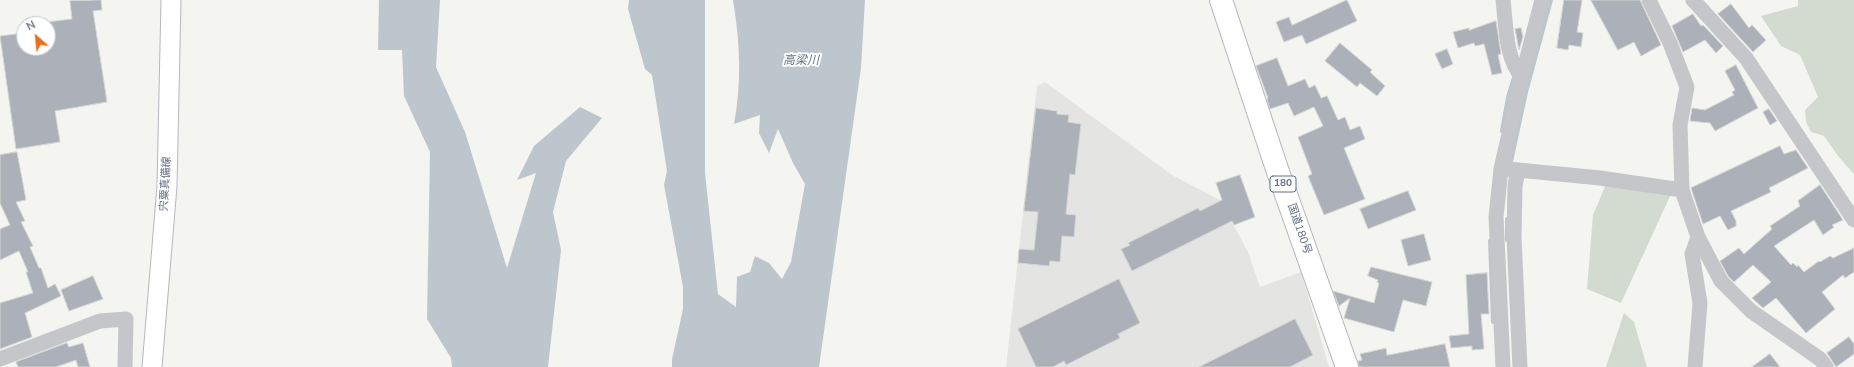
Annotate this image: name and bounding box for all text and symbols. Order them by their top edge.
north arrow [16,16,56,56]
text: N [24,17,38,34]
water label: 高梁川 [783,54,819,68]
street label: 宍粟真備線 [158,156,174,212]
road number: 180 [1270,176,1296,192]
street label: 国道180号 [1284,202,1314,256]

